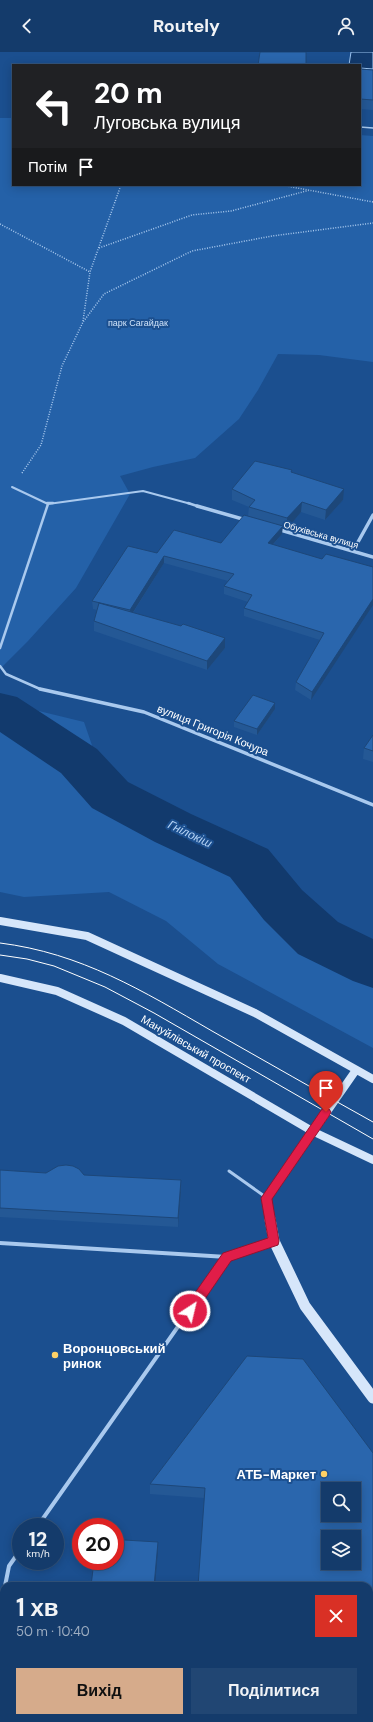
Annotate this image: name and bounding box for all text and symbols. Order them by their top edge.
text: Routely [153,14,220,38]
icon: back [16,15,38,37]
icon: person [335,15,357,37]
text: 20 m [94,75,163,112]
icon: left [28,80,80,132]
text: Луговська вулиця [94,111,240,135]
icon: arrive [75,156,97,178]
text: Потім [28,157,67,177]
park label: парк Сагайдак [108,317,168,329]
street label: Обухівська вулиця [282,519,360,551]
street label: вулиця Григорія Кочура [155,701,272,759]
water label: Гнілокіш [165,817,215,852]
street label: Мануйлівський проспект [138,1012,254,1086]
pin [309,1071,343,1112]
icon: arrive [315,1077,337,1099]
position arrow [169,1290,211,1332]
place label: Воронцовський ринок [63,1340,165,1372]
marker: Воронцовський ринок [50,1350,60,1360]
place label: АТБ-Маркет [236,1466,316,1483]
marker: АТБ-Маркет [319,1469,329,1479]
map controls [321,1482,361,1570]
button: search [321,1482,361,1522]
speed limit sign: 20 [72,1518,124,1570]
text: 12 [29,1526,47,1552]
button: layers [321,1530,361,1570]
text: km/h [26,1547,50,1560]
text: 1 хв [16,1592,58,1623]
button: close [315,1595,357,1637]
text: 50 m · 10:40 [16,1623,90,1640]
button: Вихід [16,1668,183,1714]
button: Поділитися [191,1668,357,1714]

